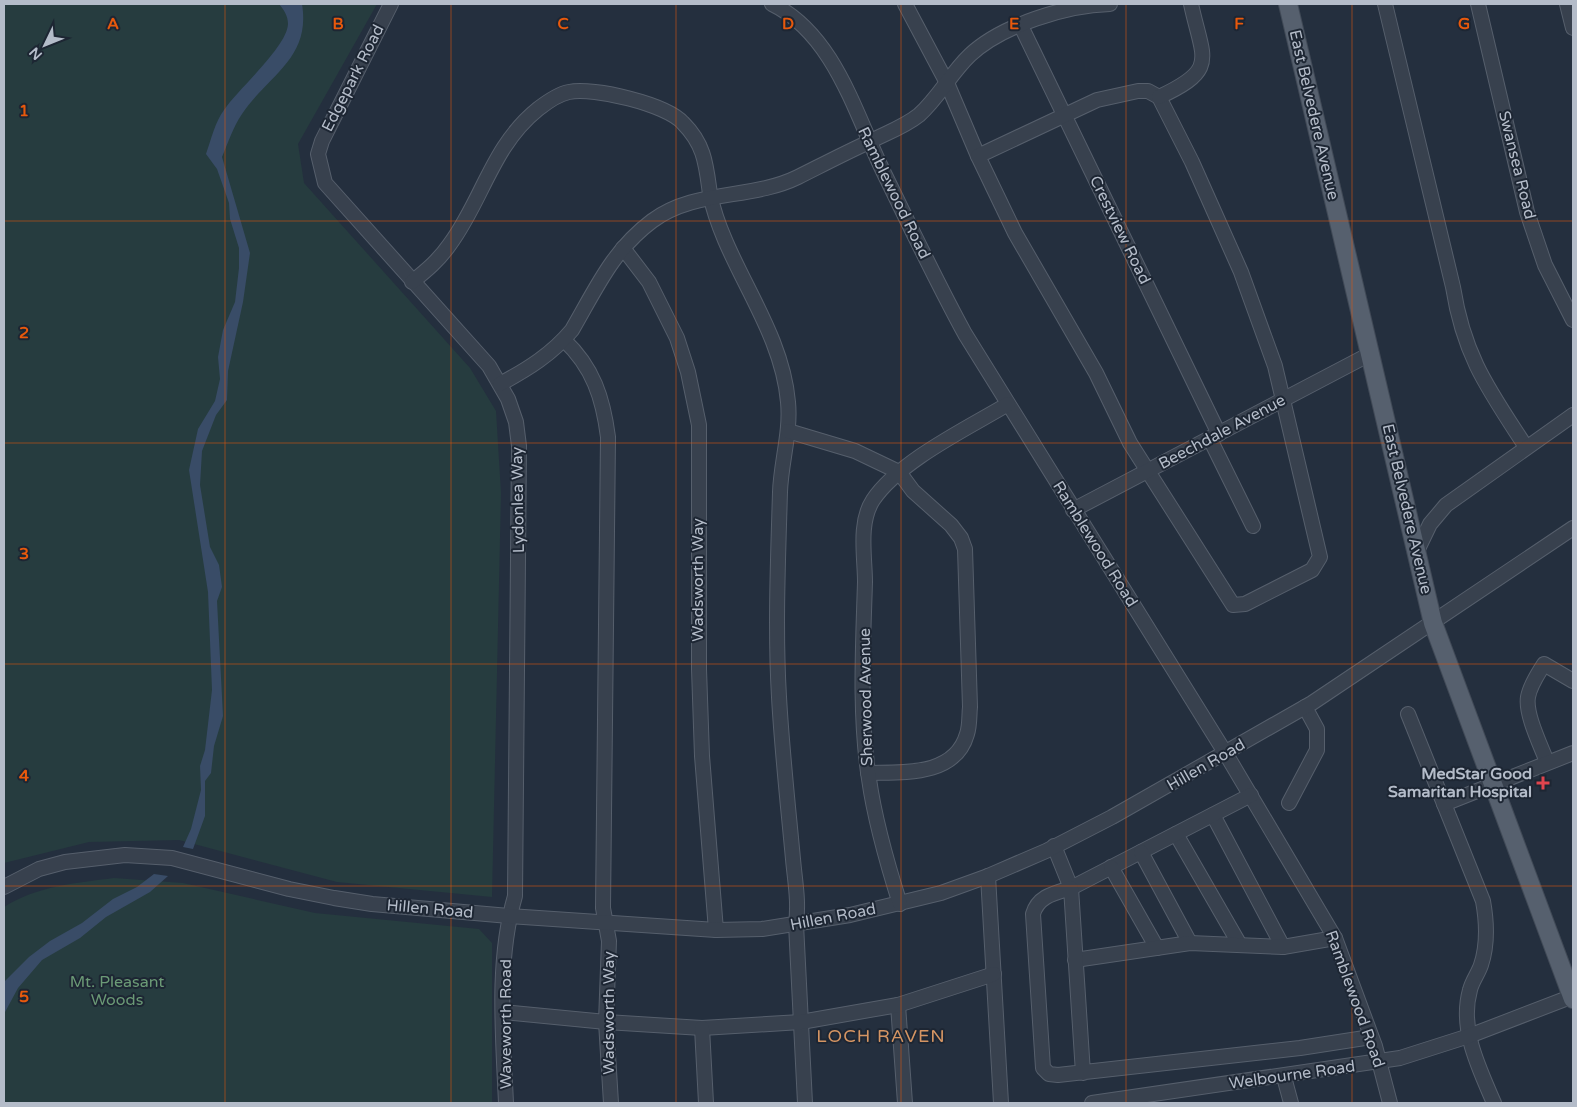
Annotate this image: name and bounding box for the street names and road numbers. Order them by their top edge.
street label: Edgepark Road [317,21,389,135]
street label: East Belvedere Avenue [1285,28,1343,202]
street label: Swansea Road [1494,109,1540,221]
street label: Ramblewood Road [853,124,935,262]
street label: Crestview Road [1085,173,1155,287]
street label: Beechdale Avenue [1155,390,1289,474]
street label: East Belvedere Avenue [1378,422,1436,596]
street label: Lydonlea Way [507,446,529,553]
street label: Ramblewood Road [1048,477,1142,611]
street label: Wadsworth Way [688,518,708,642]
street label: Sherwood Avenue [855,628,877,766]
street label: Hillen Road [1163,735,1249,795]
street label: Hillen Road [386,895,474,923]
street label: Hillen Road [788,899,878,935]
street label: Ramblewood Road [1321,928,1389,1070]
street label: Wadsworth Way [599,951,619,1075]
street label: Waveworth Road [496,959,516,1089]
street label: Welbourne Road [1228,1056,1356,1094]

